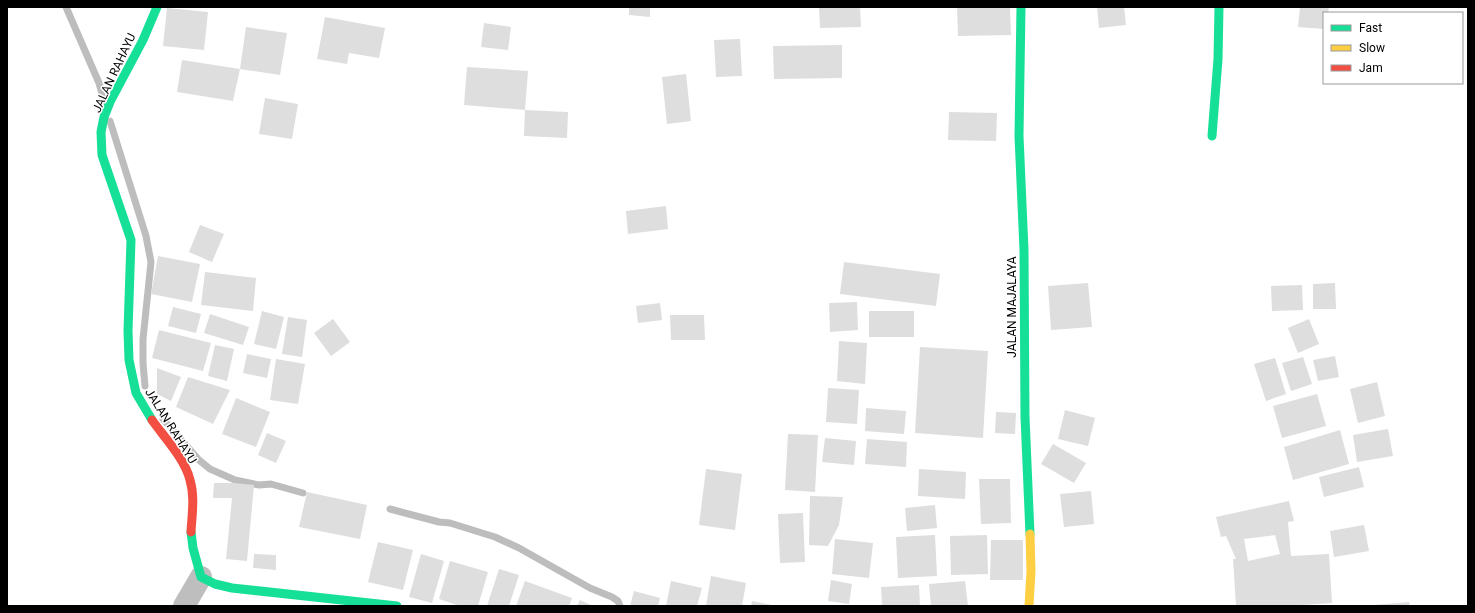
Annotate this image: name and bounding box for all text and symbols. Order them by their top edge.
legend [1323,12,1463,84]
text: Fast [1359,21,1382,35]
street label: JALAN RAHAYU [90,31,138,115]
text: Slow [1359,41,1385,55]
text: Jam [1359,61,1383,75]
street label: JALAN MAJALAYA [1005,256,1019,358]
street label: JALAN RAHAYU [142,386,200,466]

